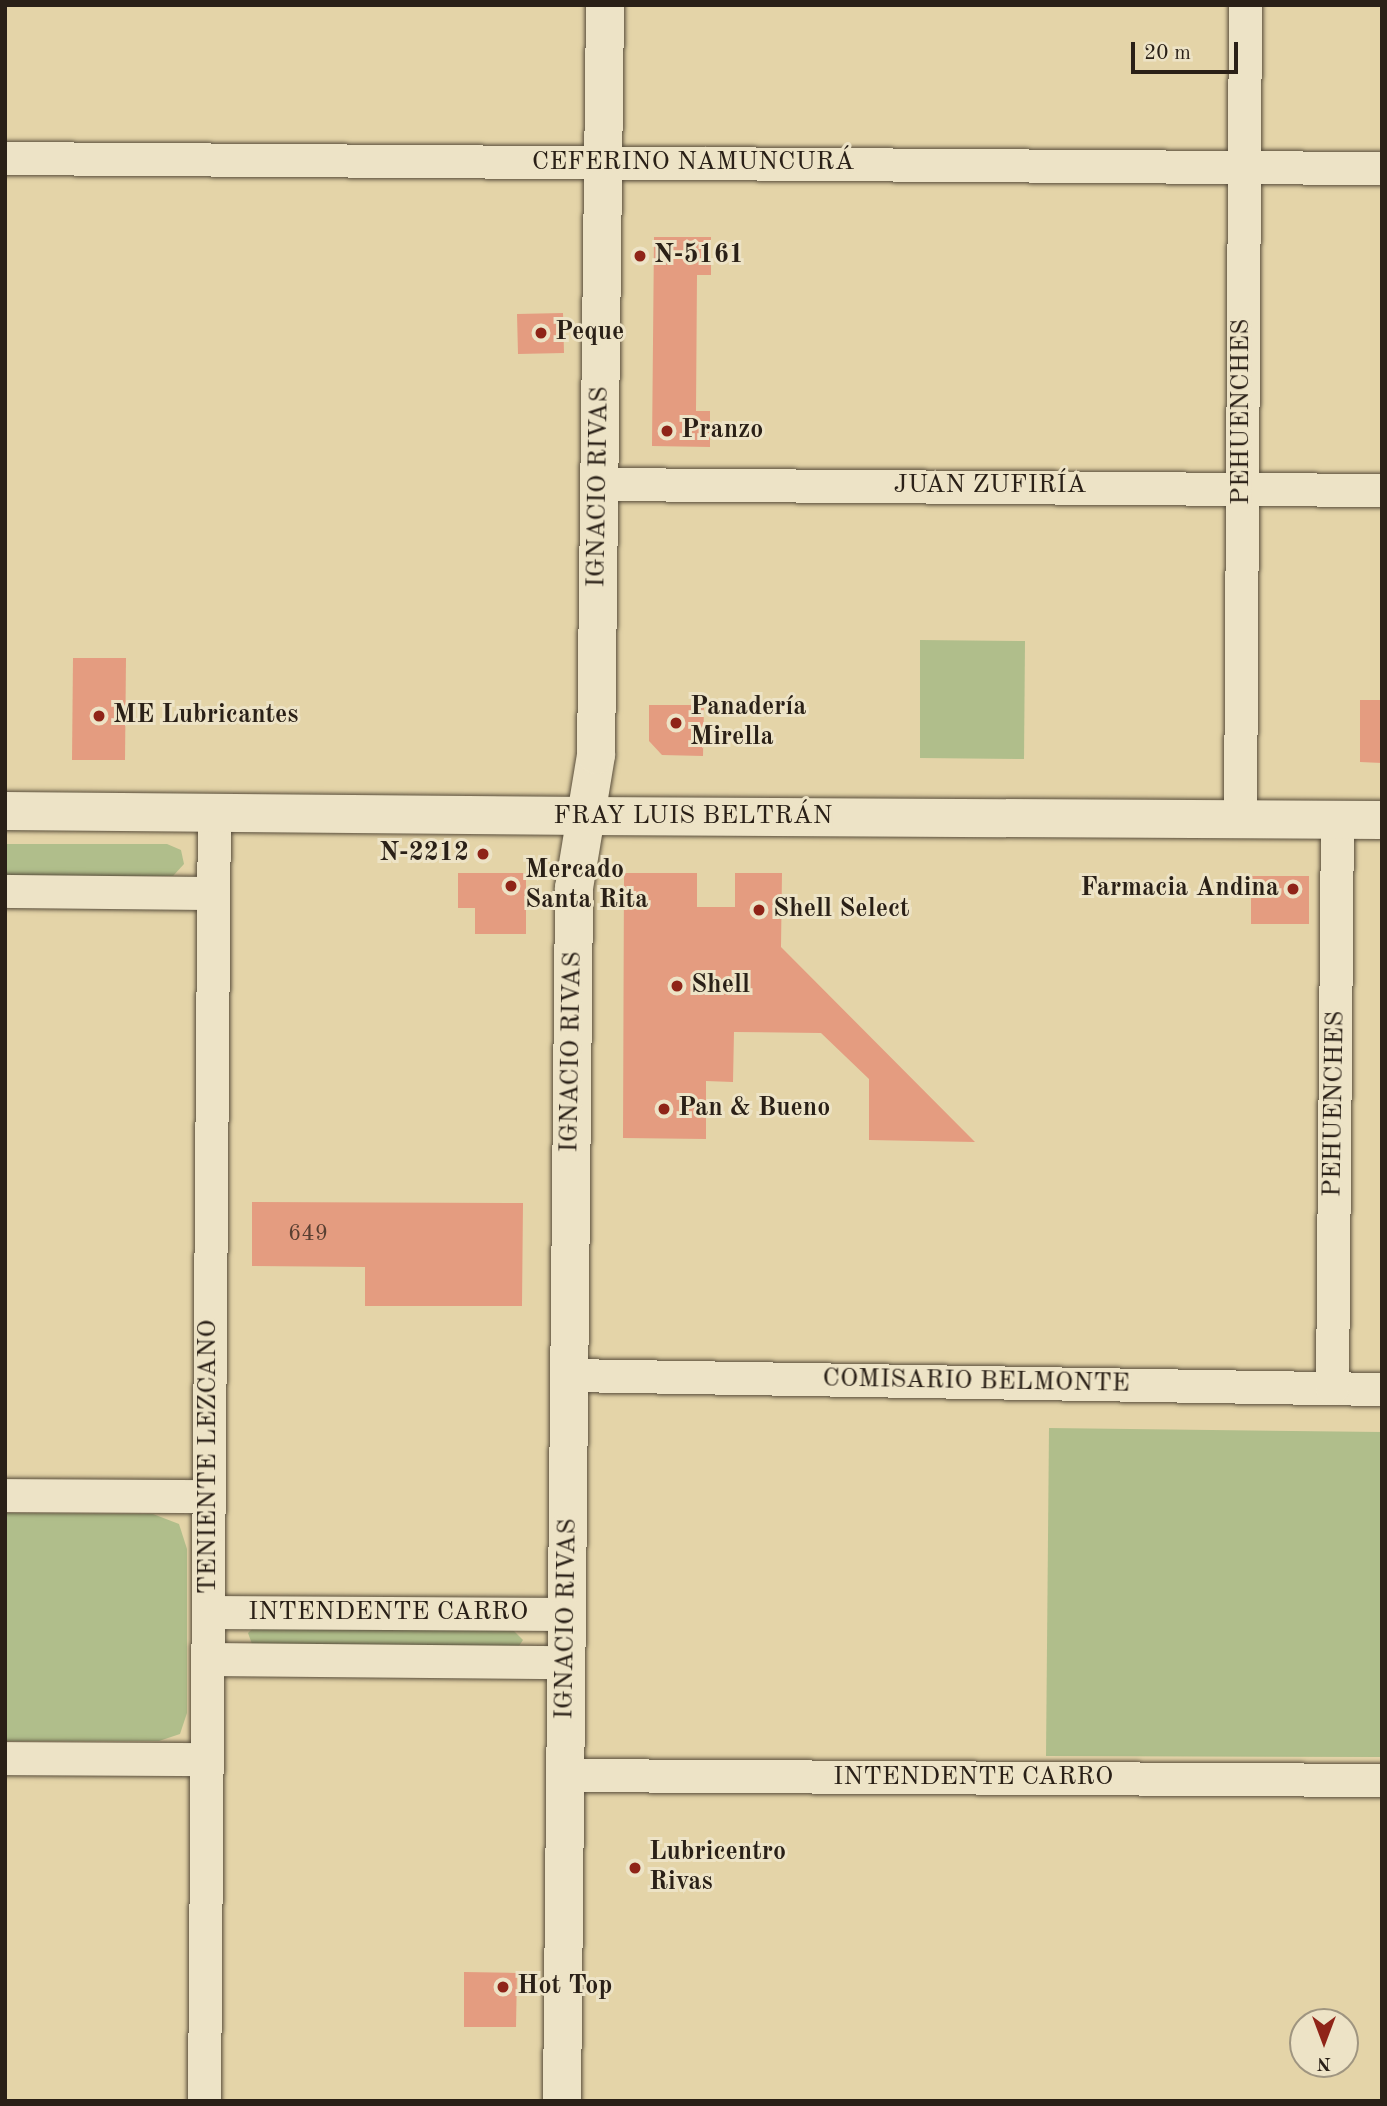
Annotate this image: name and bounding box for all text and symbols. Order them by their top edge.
scale bar [1135,28,1242,72]
text: 20 m [1144,43,1191,64]
street label: CEFERINO NAMUNCURÁ [532,147,854,179]
place label: N-5161 [654,240,744,272]
marker: N-5161 [632,248,648,264]
place label: Peque [555,317,624,349]
street label: PEHUENCHES [1226,319,1258,505]
marker: Peque [533,325,549,341]
street label: IGNACIO RIVAS [582,386,616,588]
place label: Pranzo [681,415,763,447]
marker: Pranzo [659,423,675,439]
street label: JUAN ZUFIRÍA [894,470,1086,502]
place label: Panadería Mirella [690,692,806,754]
place label: ME Lubricantes [113,700,299,732]
marker: ME Lubricantes [91,708,107,724]
marker: Panadería Mirella [668,715,684,731]
street label: FRAY LUIS BELTRÁN [553,801,833,833]
place label: N-2212 [379,838,469,870]
marker: N-2212 [475,846,491,862]
place label: Mercado Santa Rita [525,855,648,917]
place label: Farmacia Andina [1080,873,1279,905]
marker: Mercado Santa Rita [503,878,519,894]
marker: Farmacia Andina [1285,881,1301,897]
place label: Shell Select [773,894,910,926]
marker: Shell Select [751,902,767,918]
street label: IGNACIO RIVAS [555,951,589,1153]
place label: Shell [691,970,750,1002]
marker: Shell [669,978,685,994]
street label: PEHUENCHES [1318,1011,1352,1197]
place label: Pan & Bueno [678,1093,830,1125]
marker: Pan & Bueno [656,1101,672,1117]
house number: 649 [288,1220,328,1248]
street label: TENIENTE LEZCANO [193,1320,225,1594]
street label: COMISARIO BELMONTE [822,1364,1130,1400]
street label: IGNACIO RIVAS [550,1518,584,1720]
street label: INTENDENTE CARRO [248,1597,528,1629]
street label: INTENDENTE CARRO [833,1762,1113,1794]
place label: Lubricentro Rivas [649,1837,786,1898]
marker: Lubricentro Rivas [627,1860,643,1876]
place label: Hot Top [517,1971,612,2003]
marker: Hot Top [495,1979,511,1995]
north arrow [1289,2008,1359,2078]
text: N [1317,2053,1331,2072]

